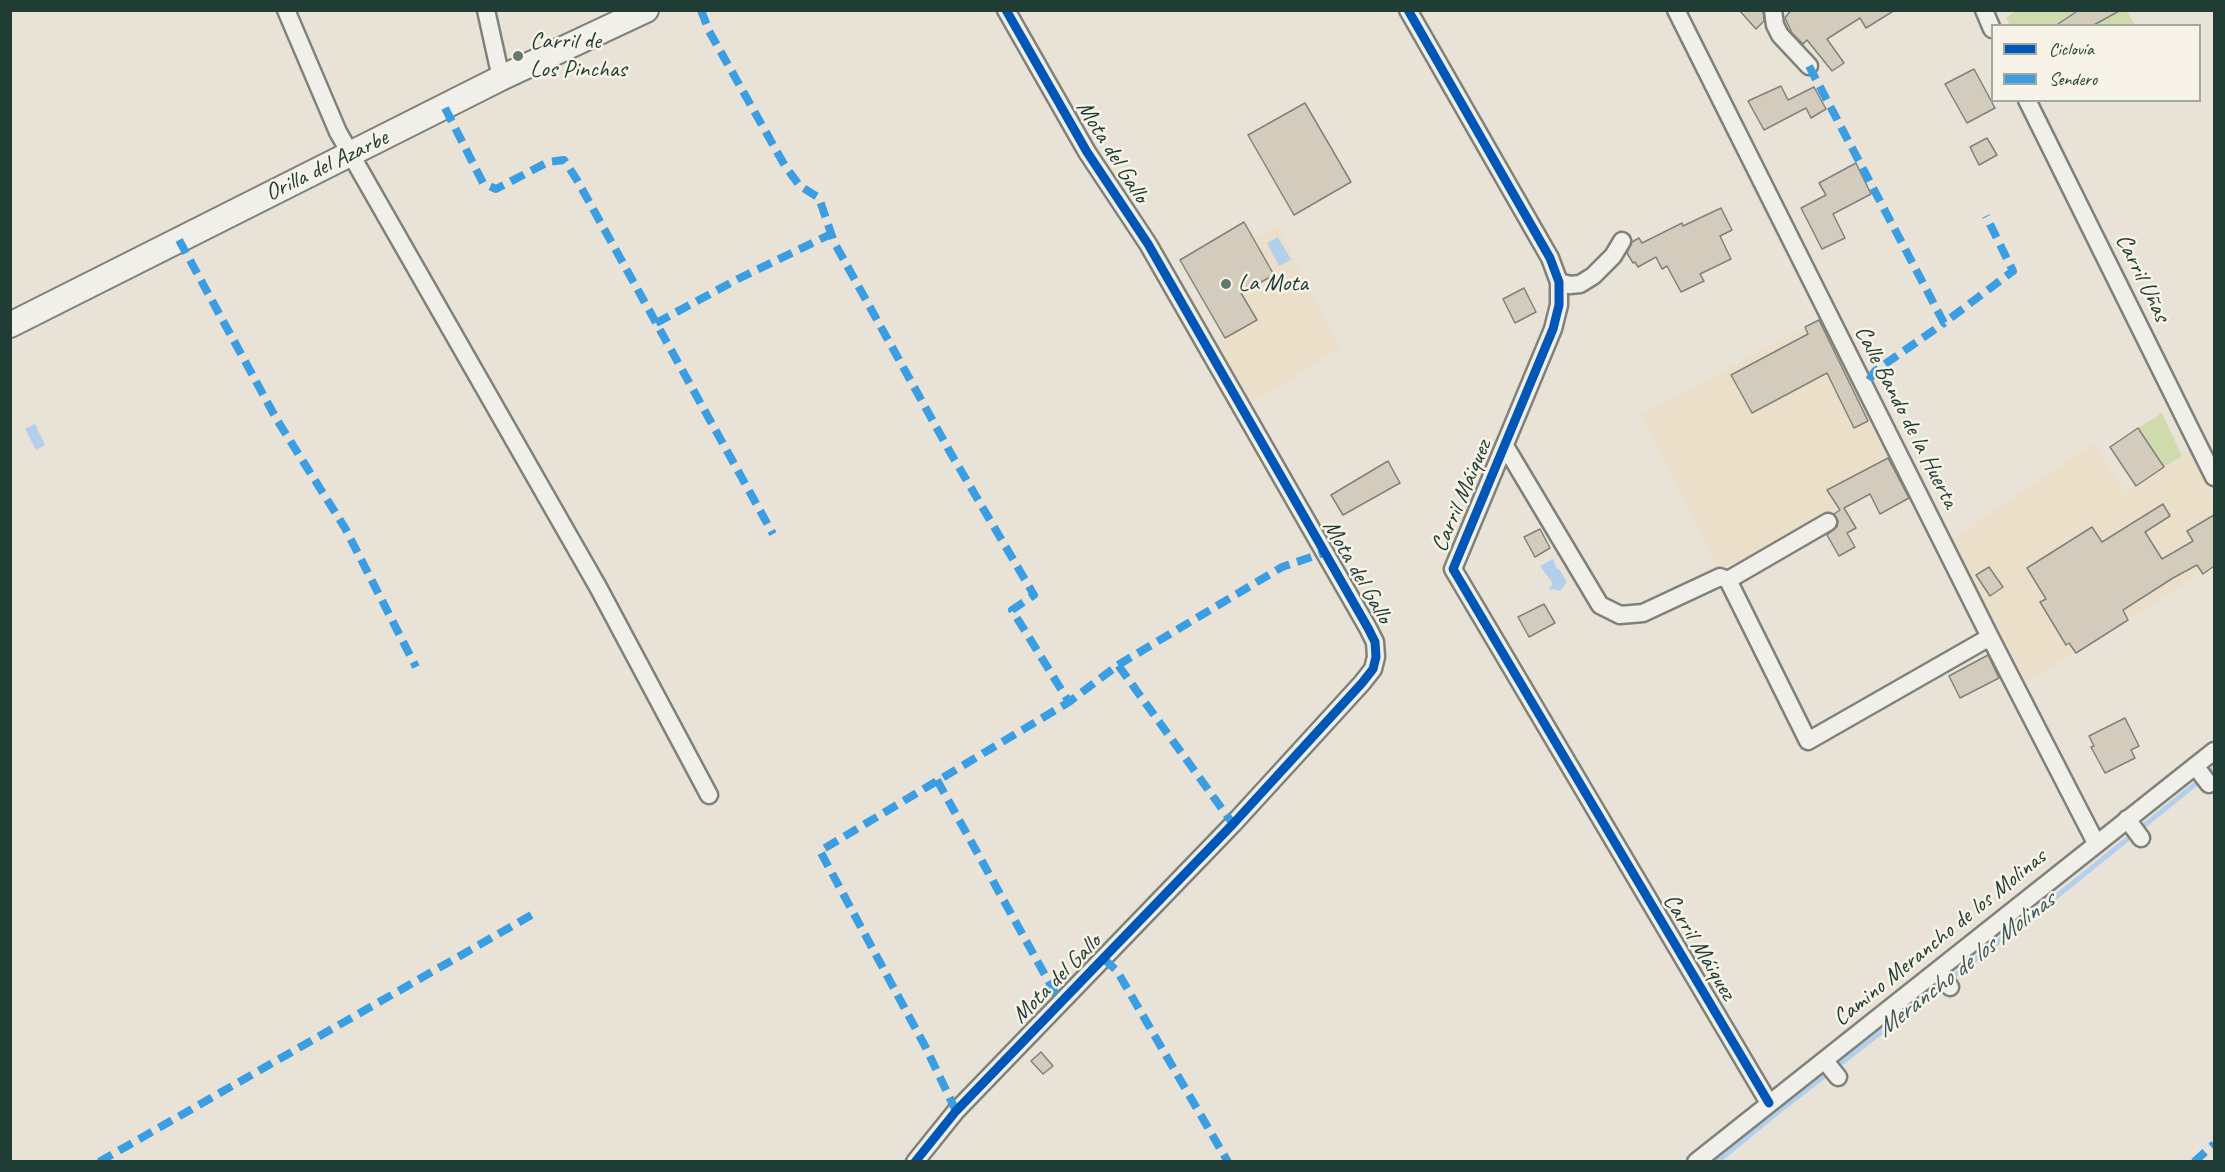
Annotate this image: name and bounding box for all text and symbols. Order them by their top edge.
legend [1991,24,2201,102]
place label: Carril de Los Pinchas [530,28,626,84]
text: Ciclovía [2049,38,2094,60]
marker: Carril de Los Pinchas [511,49,525,63]
text: Sendero [2049,68,2097,90]
street label: Mota del Gallo [1069,96,1155,208]
street label: Orilla del Azarbe [261,124,393,208]
street label: Carril Uñas [2108,229,2176,327]
place label: La Mota [1238,270,1308,298]
marker: La Mota [1219,277,1233,291]
street label: Calle Bando de la Huerta [1848,321,1964,513]
street label: Carril Máiquez [1425,436,1499,556]
street label: Mota del Gallo [1316,515,1398,629]
street label: Camino Merancho de los Molinas [1828,843,2052,1033]
water label: Merancho de los Molinas [1871,886,2061,1044]
street label: Carril Máiquez [1656,889,1742,1005]
street label: Mota del Gallo [1006,928,1108,1030]

